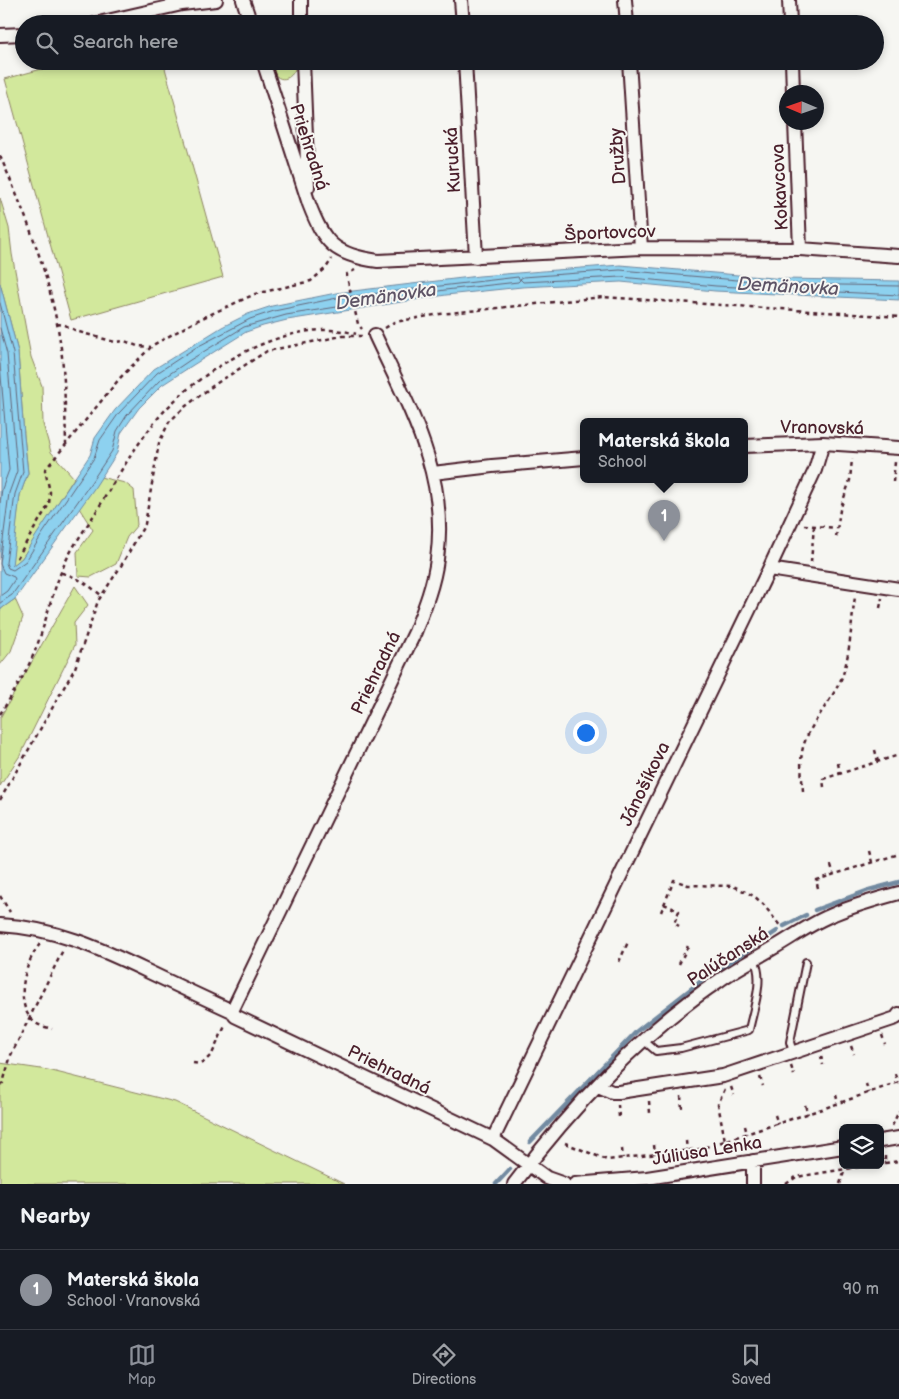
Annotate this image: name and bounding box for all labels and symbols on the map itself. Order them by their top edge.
north arrow [779,85,824,130]
street label: Priehradná [285,101,333,193]
street label: Kurucká [441,126,465,194]
street label: Družby [605,126,630,185]
street label: Kokavcova [767,143,793,231]
street label: Športovcov [564,220,656,245]
water label: Demänovka [737,273,839,301]
water label: Demänovka [334,279,438,315]
street label: Vranovská [780,417,864,439]
pin: 1 [648,500,680,541]
street label: Priehradná [347,628,405,718]
your location [573,720,599,746]
street label: Jánošíkova [616,738,674,830]
street label: Palúčanská [684,923,772,991]
street label: Priehradná [344,1041,434,1099]
street label: Júliusa Lenka [651,1132,763,1170]

